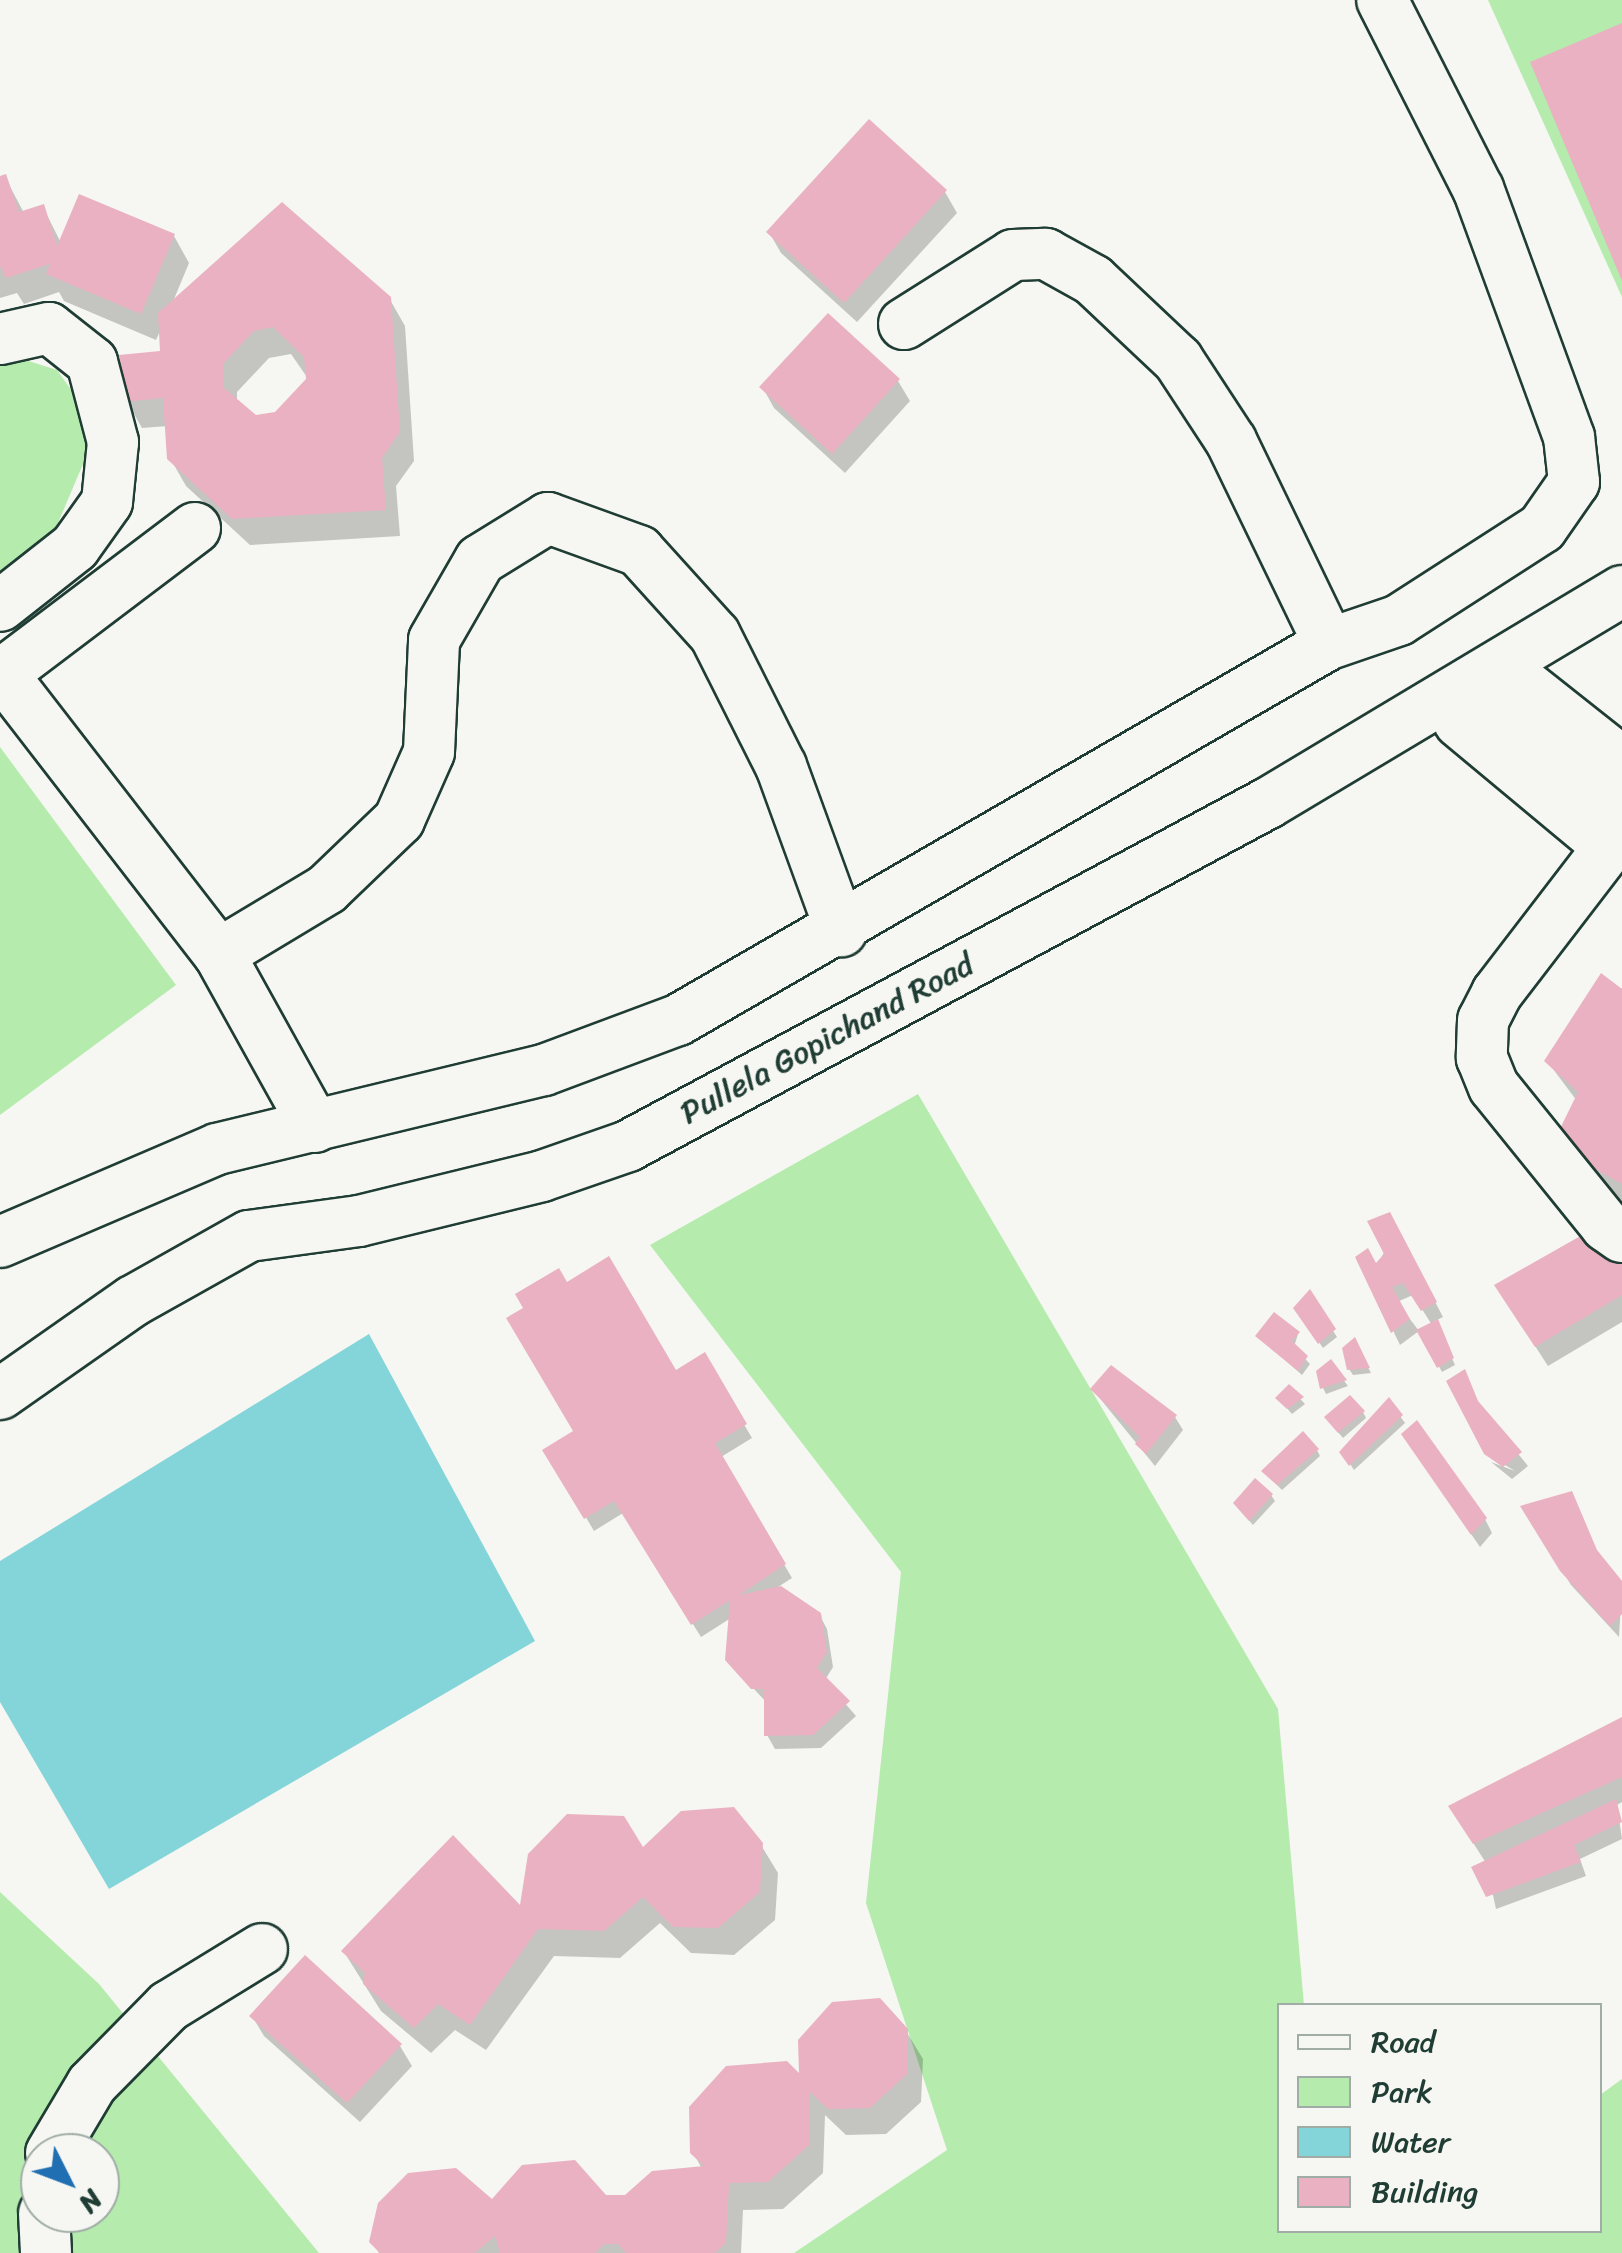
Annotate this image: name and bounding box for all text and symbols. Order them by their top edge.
street label: Pullela Gopichand Road [674,945,980,1133]
legend [1277,2003,1602,2233]
text: Road [1371,2015,1435,2069]
text: Park [1371,2065,1433,2119]
text: Water [1371,2115,1450,2169]
north arrow [20,2133,120,2233]
text: Building [1371,2165,1478,2219]
text: N [66,2178,116,2226]

